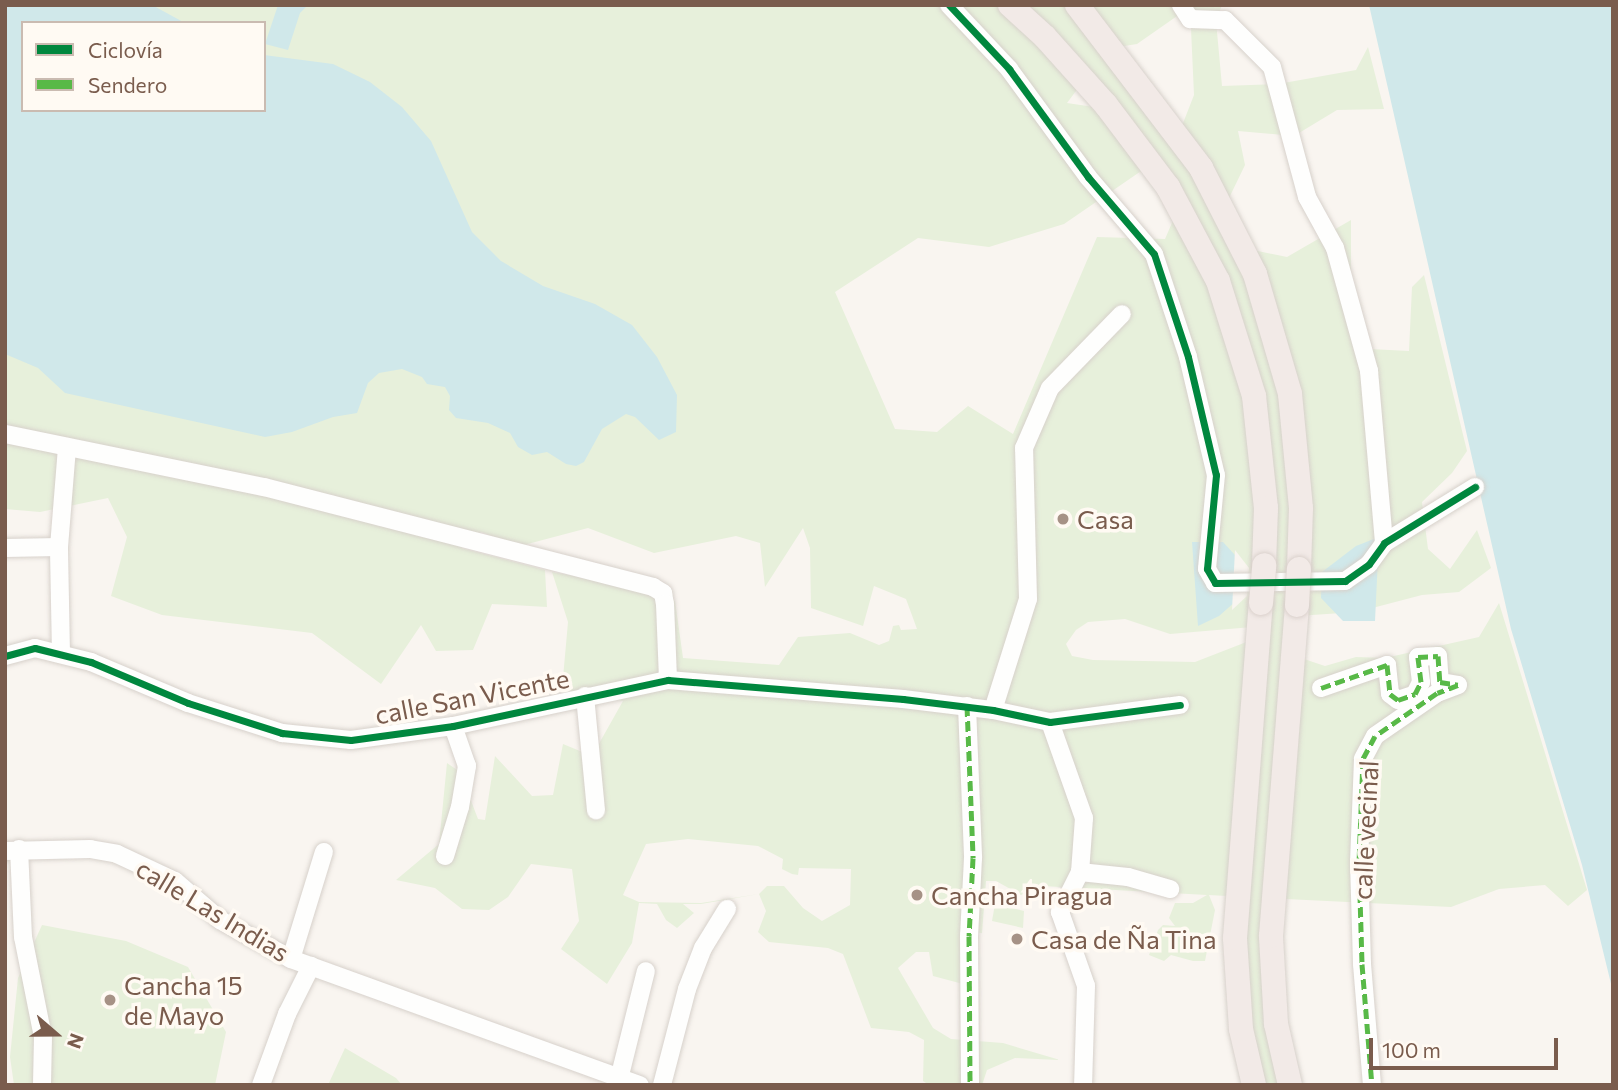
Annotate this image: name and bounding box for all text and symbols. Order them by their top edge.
legend [21,21,266,112]
text: Ciclovía [88,37,163,62]
text: Sendero [88,72,167,97]
place label: Casa [1077,503,1134,535]
marker: Casa [1055,511,1071,527]
street label: calle San Vicente [372,662,572,730]
street label: calle vecinal [1346,759,1384,901]
street label: calle Las Indias [131,852,295,968]
place label: Cancha Piragua [931,879,1113,911]
marker: Cancha Piragua [909,887,925,903]
place label: Casa de Ña Tina [1031,923,1217,955]
marker: Casa de Ña Tina [1009,931,1025,947]
place label: Cancha 15 de Mayo [124,969,243,1030]
marker: Cancha 15 de Mayo [102,992,118,1008]
north arrow [21,999,91,1069]
scale bar [1373,1024,1562,1068]
text: N [63,1031,89,1052]
text: 100 m [1382,1037,1441,1062]

